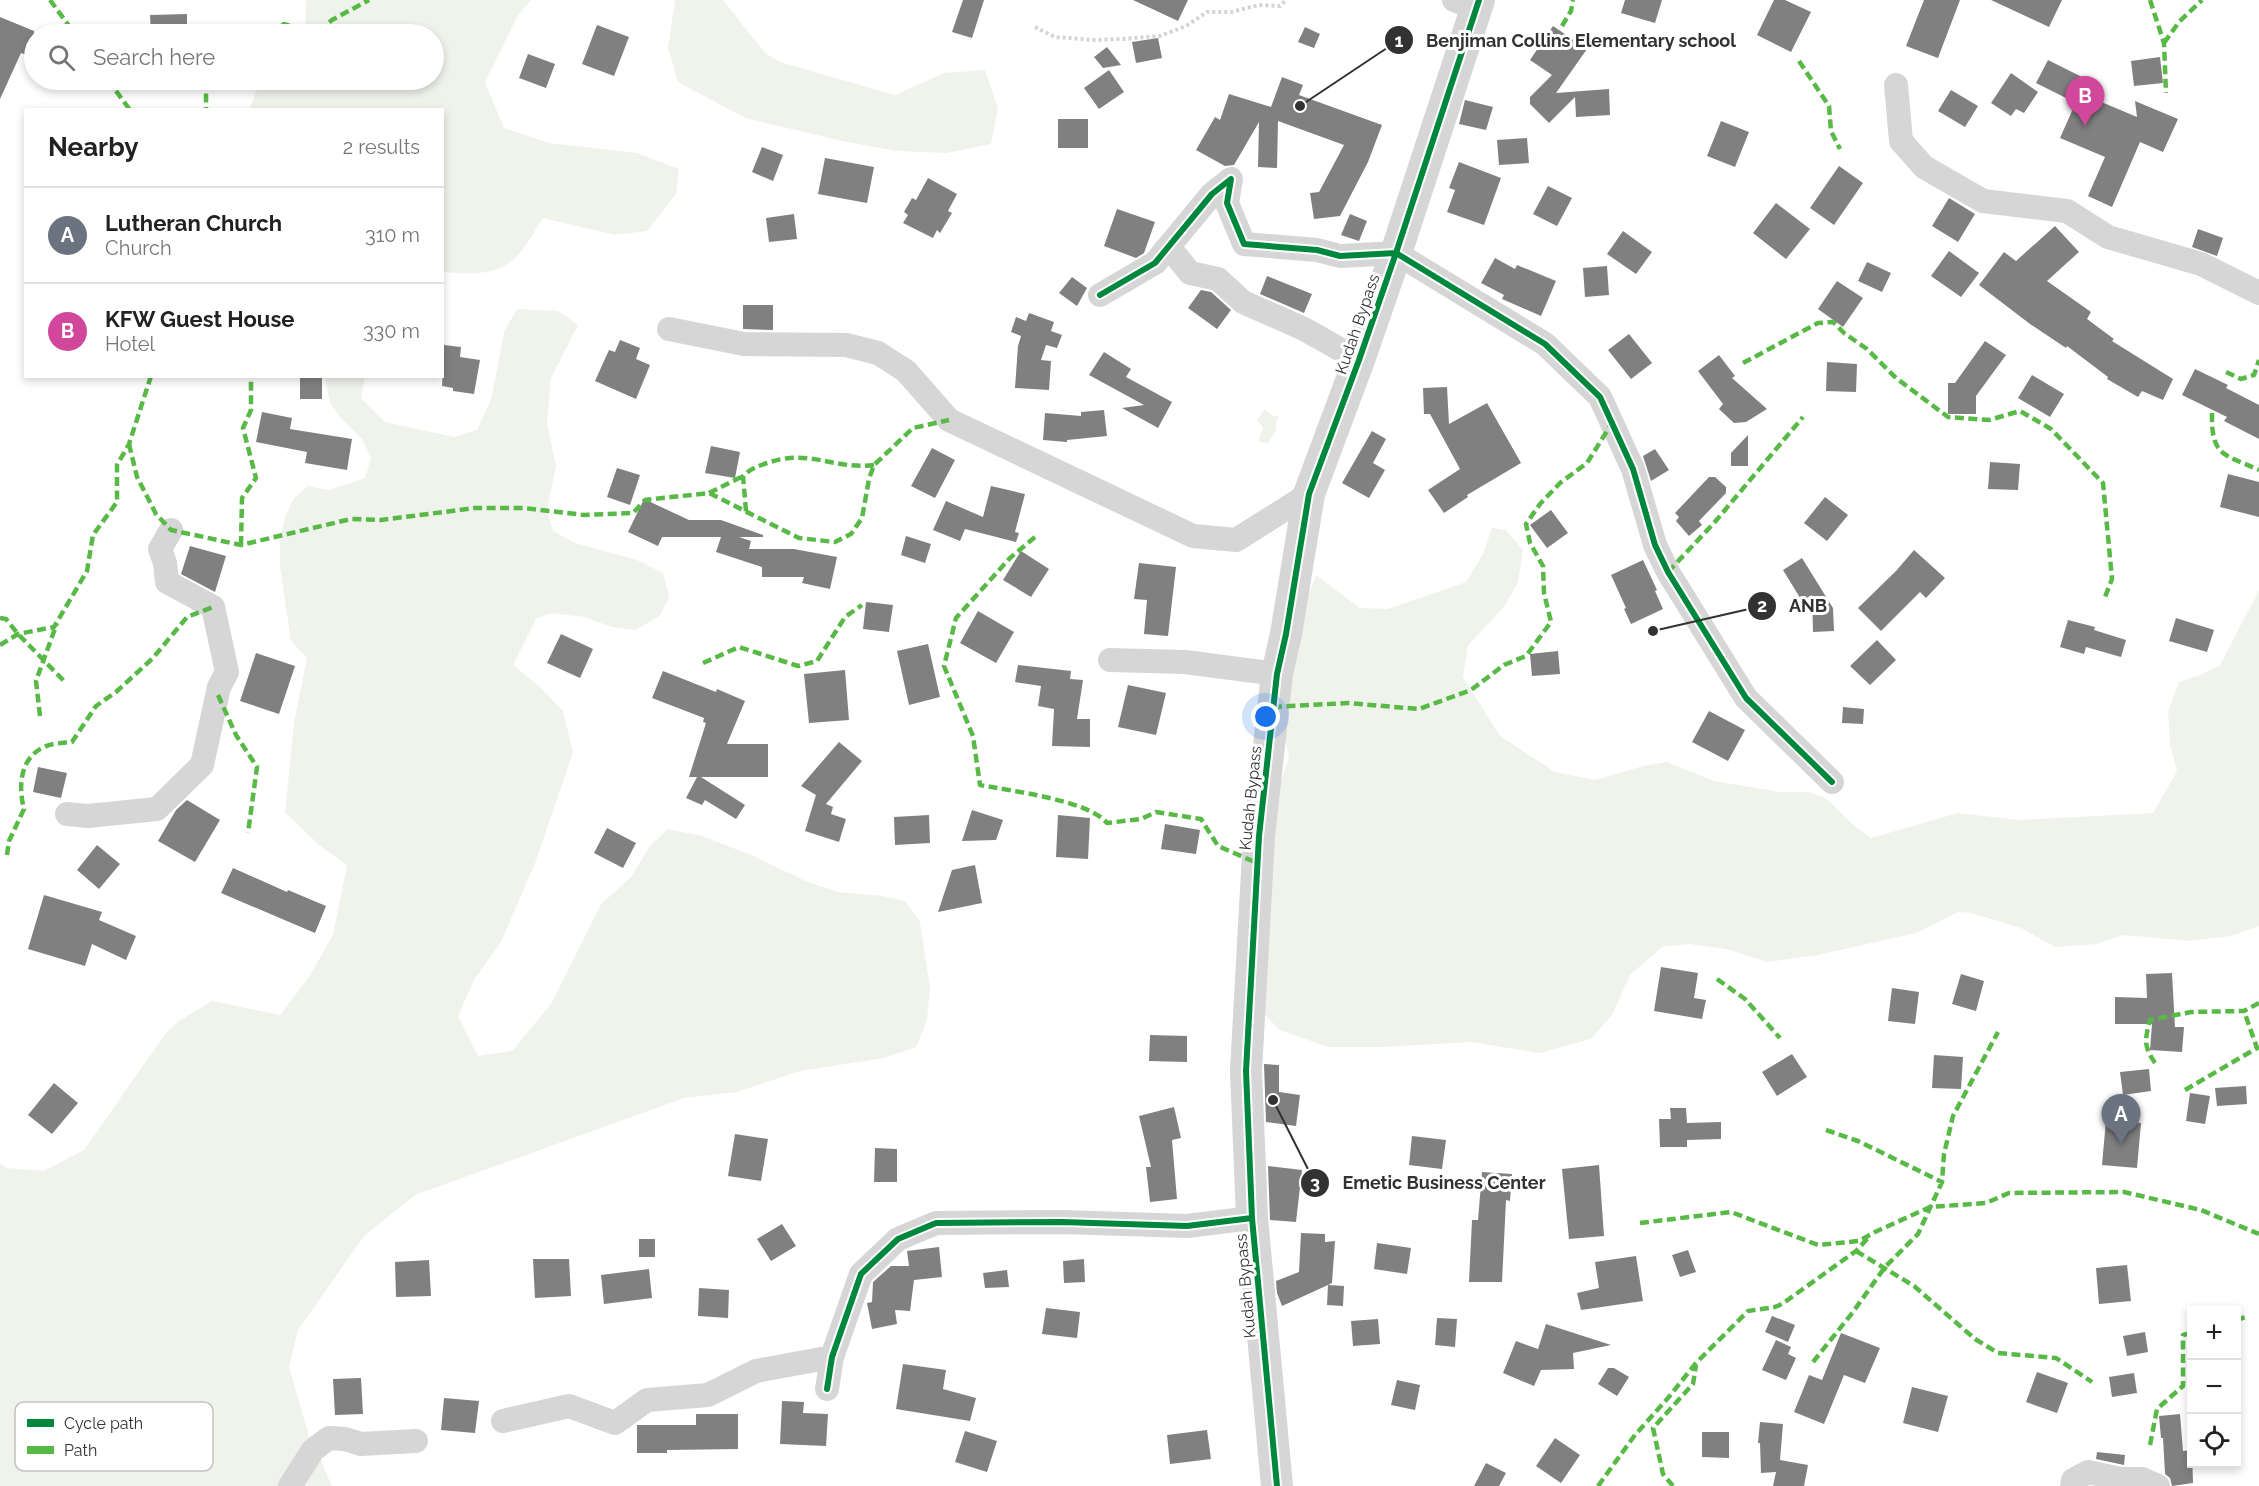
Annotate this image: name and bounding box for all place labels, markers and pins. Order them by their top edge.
callout: Benjiman Collins Elementary school [1384,22,1748,58]
pin: B [2066,76,2104,126]
callout: ANB [1747,588,1839,624]
pin: A [2102,1094,2140,1144]
callout: Emetic Business Center [1300,1165,1557,1201]

